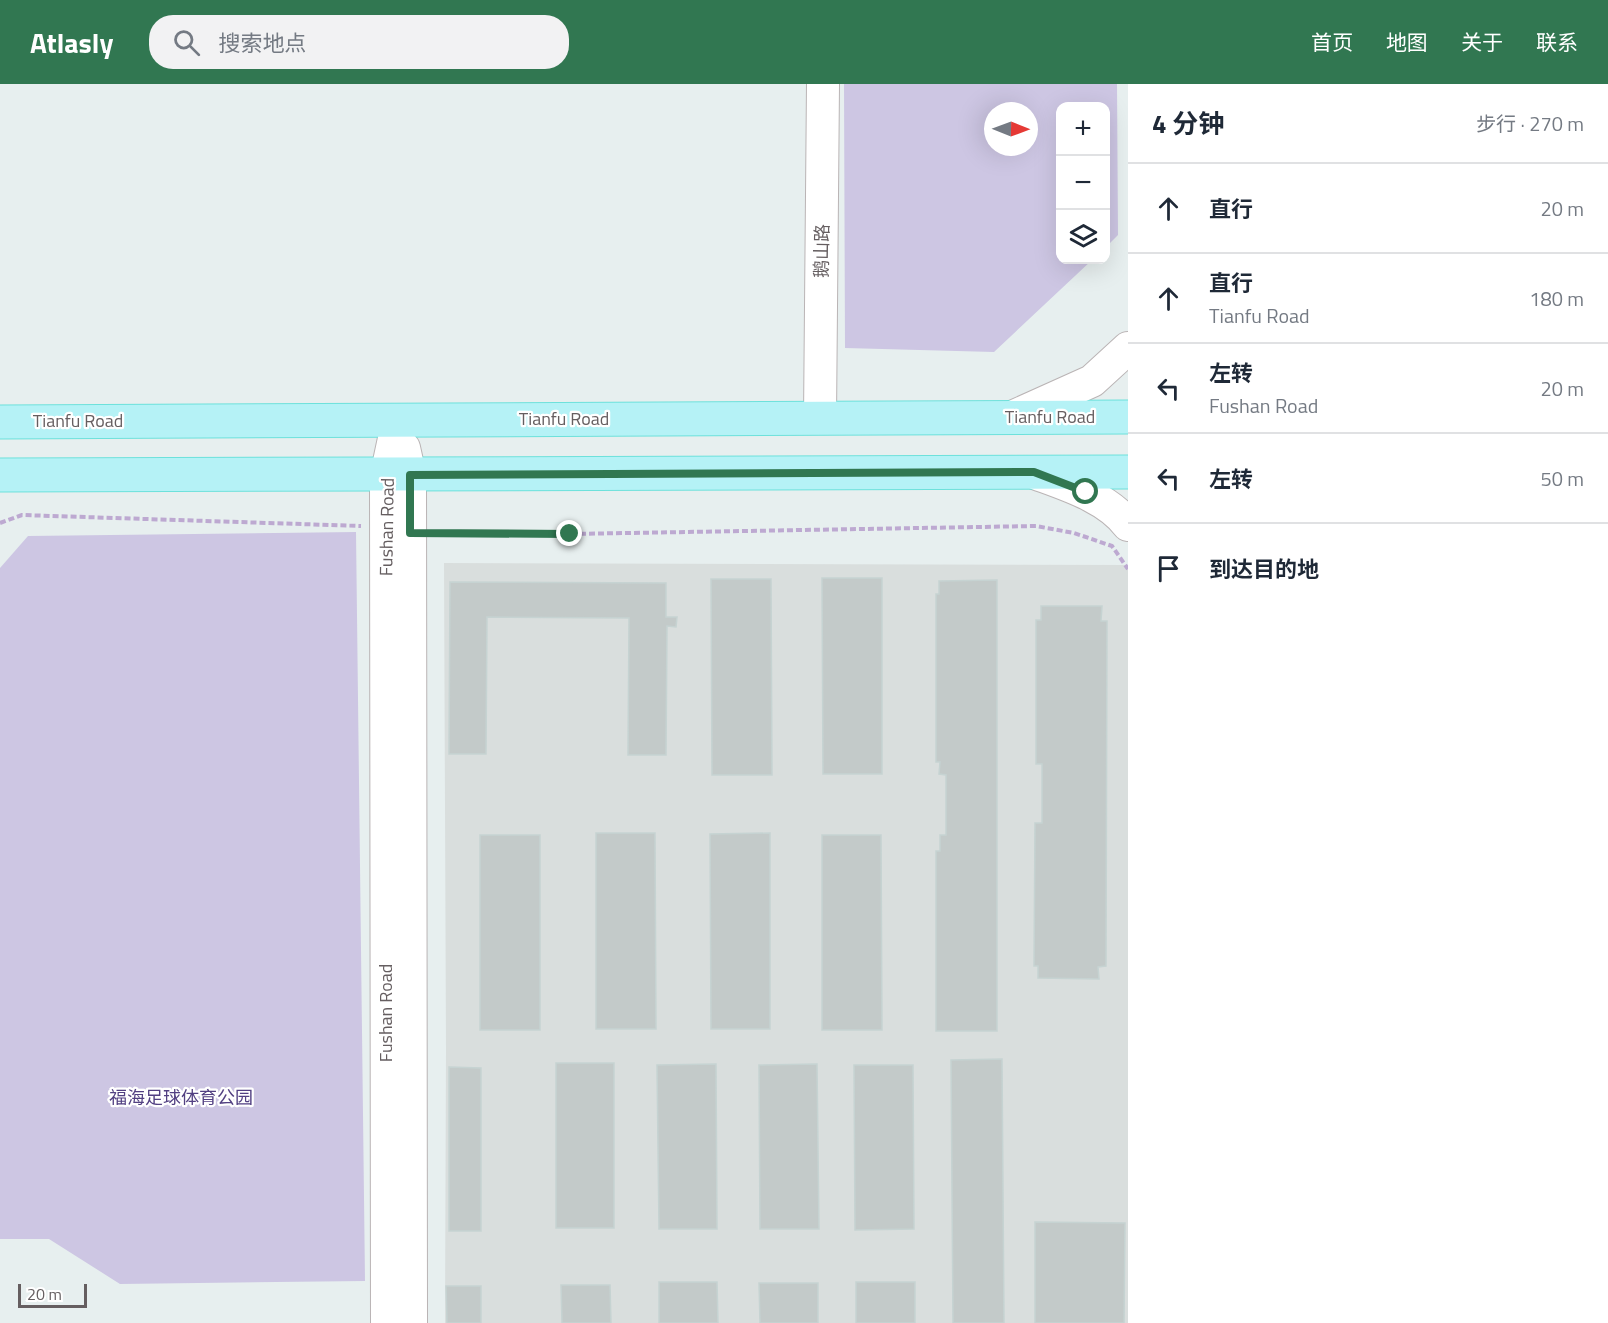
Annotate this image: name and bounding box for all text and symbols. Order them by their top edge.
search box [149,15,569,69]
text: Atlasly [30,21,113,64]
icon: search [170,26,203,59]
text: 搜索地点 [218,26,306,60]
text: 首页 [1311,26,1353,58]
text: 地图 [1386,26,1428,58]
text: 关于 [1461,26,1503,58]
text: 联系 [1536,26,1578,58]
north arrow [984,102,1038,156]
map controls [1056,102,1110,264]
button: + [1056,102,1110,156]
text: 4 分钟 [1152,104,1224,143]
text: 步行 · 270 m [1476,108,1584,139]
button: − [1056,156,1110,210]
icon: ahead [1152,192,1185,225]
text: 直行 [1209,192,1253,226]
text: 20 m [1540,193,1584,224]
button: layers [1056,210,1110,264]
street label: 鹅山路 [808,224,835,278]
text: 直行 [1209,266,1253,300]
icon: ahead [1152,282,1185,315]
text: 180 m [1529,283,1584,314]
text: Tianfu Road [1209,300,1310,331]
text: 左转 [1209,356,1253,390]
icon: left [1152,372,1185,405]
text: 20 m [1540,373,1584,404]
text: Fushan Road [1209,390,1318,421]
street label: Tianfu Road [1005,403,1095,430]
street label: Tianfu Road [519,405,609,432]
street label: Tianfu Road [33,407,123,434]
icon: left [1152,462,1185,495]
text: 左转 [1209,462,1253,496]
text: 50 m [1540,463,1584,494]
street label: Fushan Road [372,478,401,576]
route start [1072,478,1098,504]
route end [556,520,582,546]
icon: arrive [1152,552,1185,585]
text: 到达目的地 [1209,552,1319,586]
street label: Fushan Road [372,964,399,1062]
park label: 福海足球体育公园 [109,1084,253,1111]
scale bar [18,1281,87,1308]
text: 20 m [27,1282,62,1306]

